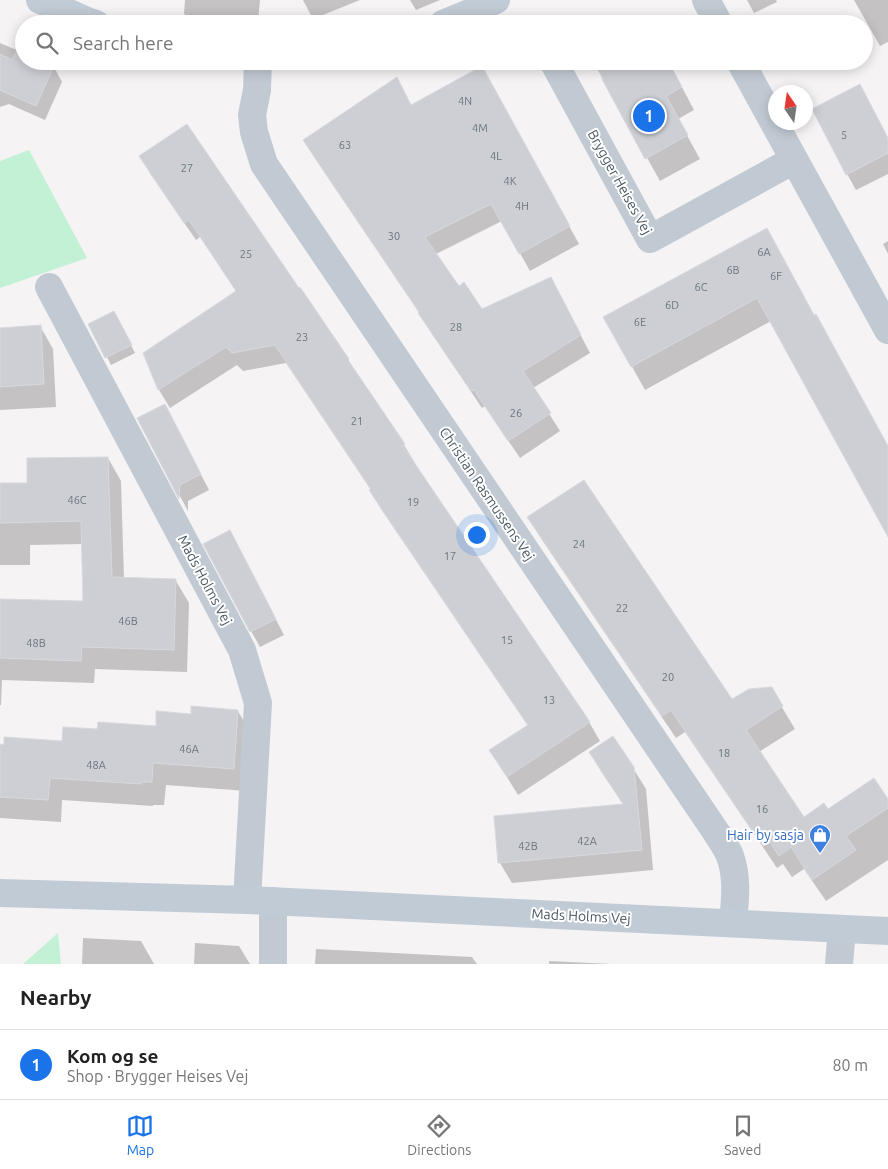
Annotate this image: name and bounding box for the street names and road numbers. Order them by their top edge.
street label: Brygger Heises Vej [585,127,655,237]
street label: Christian Rasmussens Vej [436,424,538,564]
street label: Mads Holms Vej [175,532,235,628]
street label: Mads Holms Vej [531,905,631,927]

